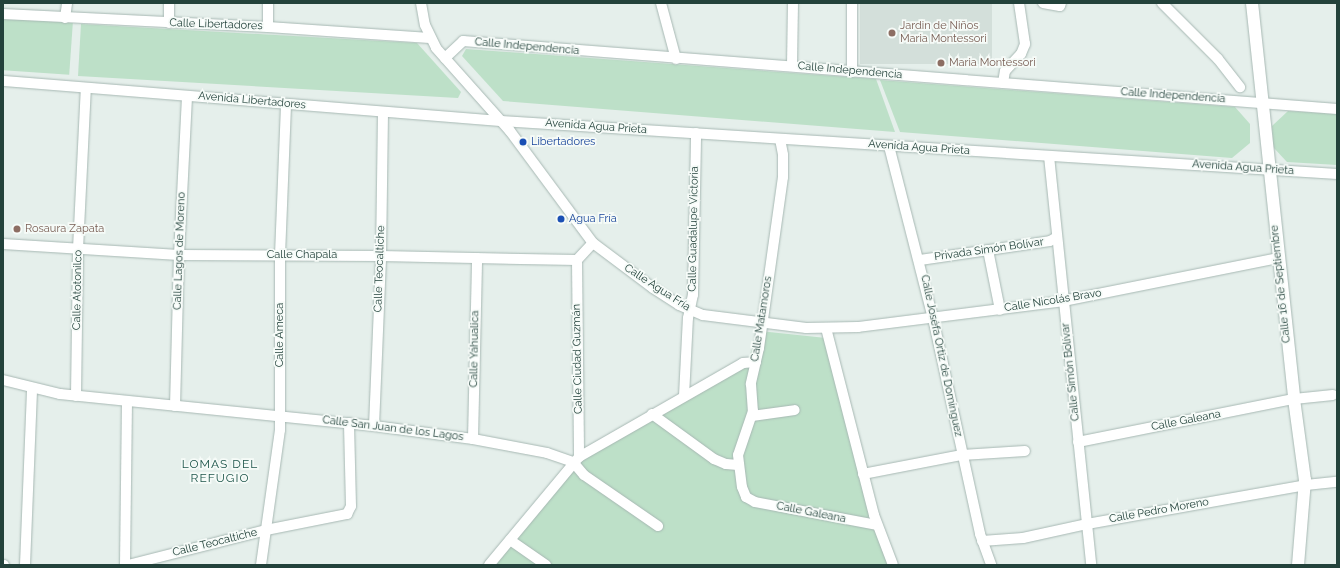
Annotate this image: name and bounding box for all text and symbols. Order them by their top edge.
street label: Calle Libertadores [169,17,263,33]
place label: Jardin de Niños Maria Montessori [900,20,987,46]
marker: Jardin de Niños Maria Montessori [887,28,897,38]
street label: Calle Independencia [474,36,580,58]
place label: Maria Montessori [949,56,1036,70]
marker: Maria Montessori [936,58,946,68]
street label: Calle Independencia [797,60,903,82]
street label: Calle Independencia [1120,86,1226,106]
street label: Avenida Libertadores [198,90,306,112]
street label: Avenida Agua Prieta [545,117,647,137]
place label: Libertadores [531,135,595,149]
marker: Libertadores [518,137,528,147]
street label: Avenida Agua Prieta [868,138,970,158]
street label: Avenida Agua Prieta [1192,158,1294,178]
street label: Calle Guadalupe Victoria [686,166,702,292]
street label: Calle Lagos de Moreno [171,192,189,310]
place label: Agua Fría [569,212,617,226]
marker: Agua Fría [556,214,566,224]
place label: Rosaura Zapata [25,222,104,236]
marker: Rosaura Zapata [12,224,22,234]
street label: Calle 16 de Septiembre [1268,224,1294,344]
street label: Calle Teocaltiche [372,225,388,313]
street label: Privada Simón Bolívar [933,236,1045,264]
street label: Calle Chapala [267,248,337,262]
street label: Calle Atotonilco [71,250,85,330]
street label: Calle Agua Fría [621,262,693,314]
street label: Calle Joséfa Ortiz de Domínguez [917,274,965,438]
street label: Calle Matamoros [749,275,775,363]
street label: Calle Nicolás Bravo [1003,287,1103,315]
street label: Calle Ameca [273,303,287,367]
street label: Calle Ciudad Guzmán [570,304,586,414]
street label: Calle Yahualica [468,310,482,388]
street label: Calle Simón Bolívar [1059,322,1083,422]
street label: Calle Galeana [1150,408,1222,434]
street label: Calle San Juan de los Lagos [321,414,465,444]
district label: LOMAS DEL REFUGIO [182,458,258,486]
street label: Calle Pedro Moreno [1108,496,1210,526]
street label: Calle Galeana [775,500,847,526]
street label: Calle Teocaltiche [171,526,259,560]

